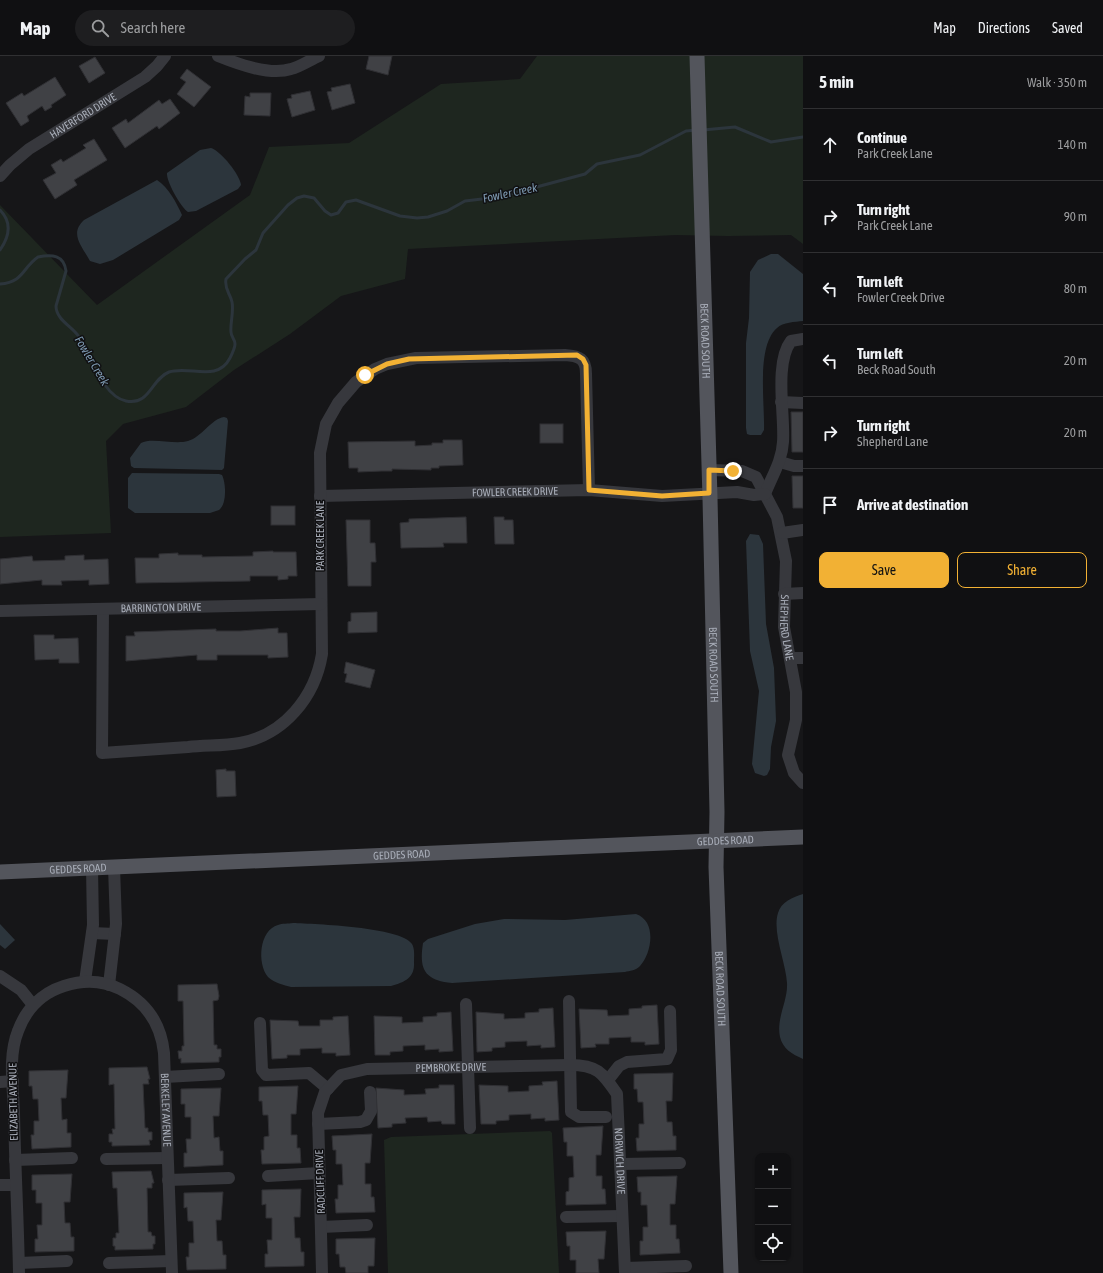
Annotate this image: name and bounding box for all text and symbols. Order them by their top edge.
search box [75,10,355,46]
text: Map [20,17,51,39]
icon: search [89,17,111,39]
text: Search here [121,19,185,36]
text: Map [933,20,956,36]
text: Directions [978,20,1030,36]
text: Saved [1052,20,1083,36]
text: 5 min [819,72,854,92]
text: Walk · 350 m [1027,75,1087,90]
street label: HAVERFORD DRIVE [47,90,118,141]
text: Continue [857,129,907,146]
icon: ahead [819,134,841,156]
text: 140 m [1058,137,1087,152]
text: Park Creek Lane [857,146,933,161]
water label: Fowler Creek [481,180,539,206]
text: Turn right [857,201,910,218]
icon: right [819,206,841,228]
text: 90 m [1064,209,1087,224]
text: Park Creek Lane [857,218,933,233]
text: Turn left [857,273,903,290]
icon: left [819,278,841,300]
text: 80 m [1064,281,1087,296]
text: Fowler Creek Drive [857,290,945,305]
street label: BECK ROAD SOUTH [698,303,712,379]
water label: Fowler Creek [72,334,113,389]
text: Turn left [857,345,903,362]
icon: left [819,350,841,372]
text: 20 m [1064,353,1087,368]
text: Beck Road South [857,362,936,377]
route start [356,366,374,384]
text: Turn right [857,417,910,434]
icon: right [819,422,841,444]
text: 20 m [1064,425,1087,440]
text: Shepherd Lane [857,434,928,449]
route end [724,462,742,480]
street label: FOWLER CREEK DRIVE [472,485,558,499]
icon: arrive [819,494,841,516]
text: Arrive at destination [857,496,968,513]
street label: PARK CREEK LANE [314,501,326,571]
button: Save [819,552,949,588]
button: Share [957,552,1087,588]
street label: SHEPHERD LANE [778,594,796,662]
street label: BARRINGTON DRIVE [121,601,202,614]
street label: BECK ROAD SOUTH [707,627,721,703]
street label: GEDDES ROAD [697,833,754,848]
street label: GEDDES ROAD [373,847,430,862]
street label: GEDDES ROAD [49,861,107,876]
street label: BECK ROAD SOUTH [713,951,728,1027]
street label: PEMBROKE DRIVE [415,1061,487,1074]
street label: ELIZABETH AVENUE [6,1063,20,1141]
street label: BERKELEY AVENUE [159,1073,173,1147]
street label: NORWICH DRIVE [613,1127,627,1195]
street label: RADCLIFF DRIVE [313,1150,327,1214]
map controls [755,1153,791,1261]
button: + [755,1153,791,1189]
button: − [755,1189,791,1225]
button: locate [755,1225,791,1261]

